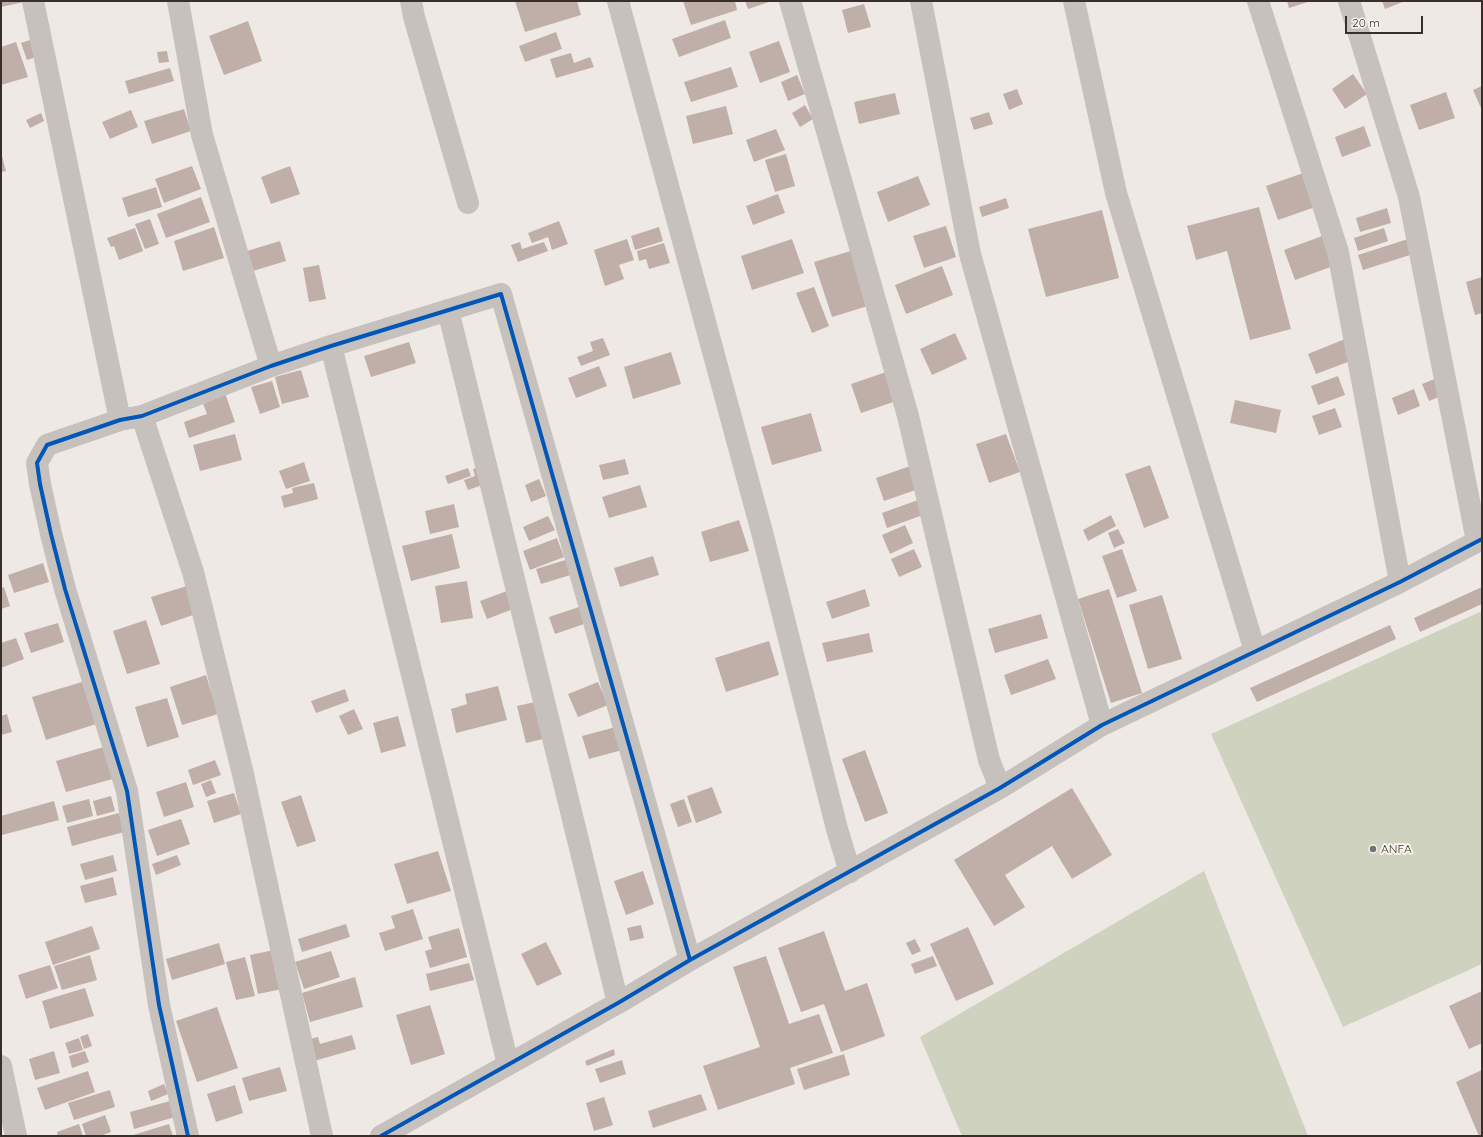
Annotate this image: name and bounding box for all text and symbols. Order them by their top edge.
scale bar [1347,8,1425,34]
text: 20 m [1352,15,1380,30]
place label: ANFA [1381,842,1412,856]
marker: ANFA [1368,844,1378,854]

